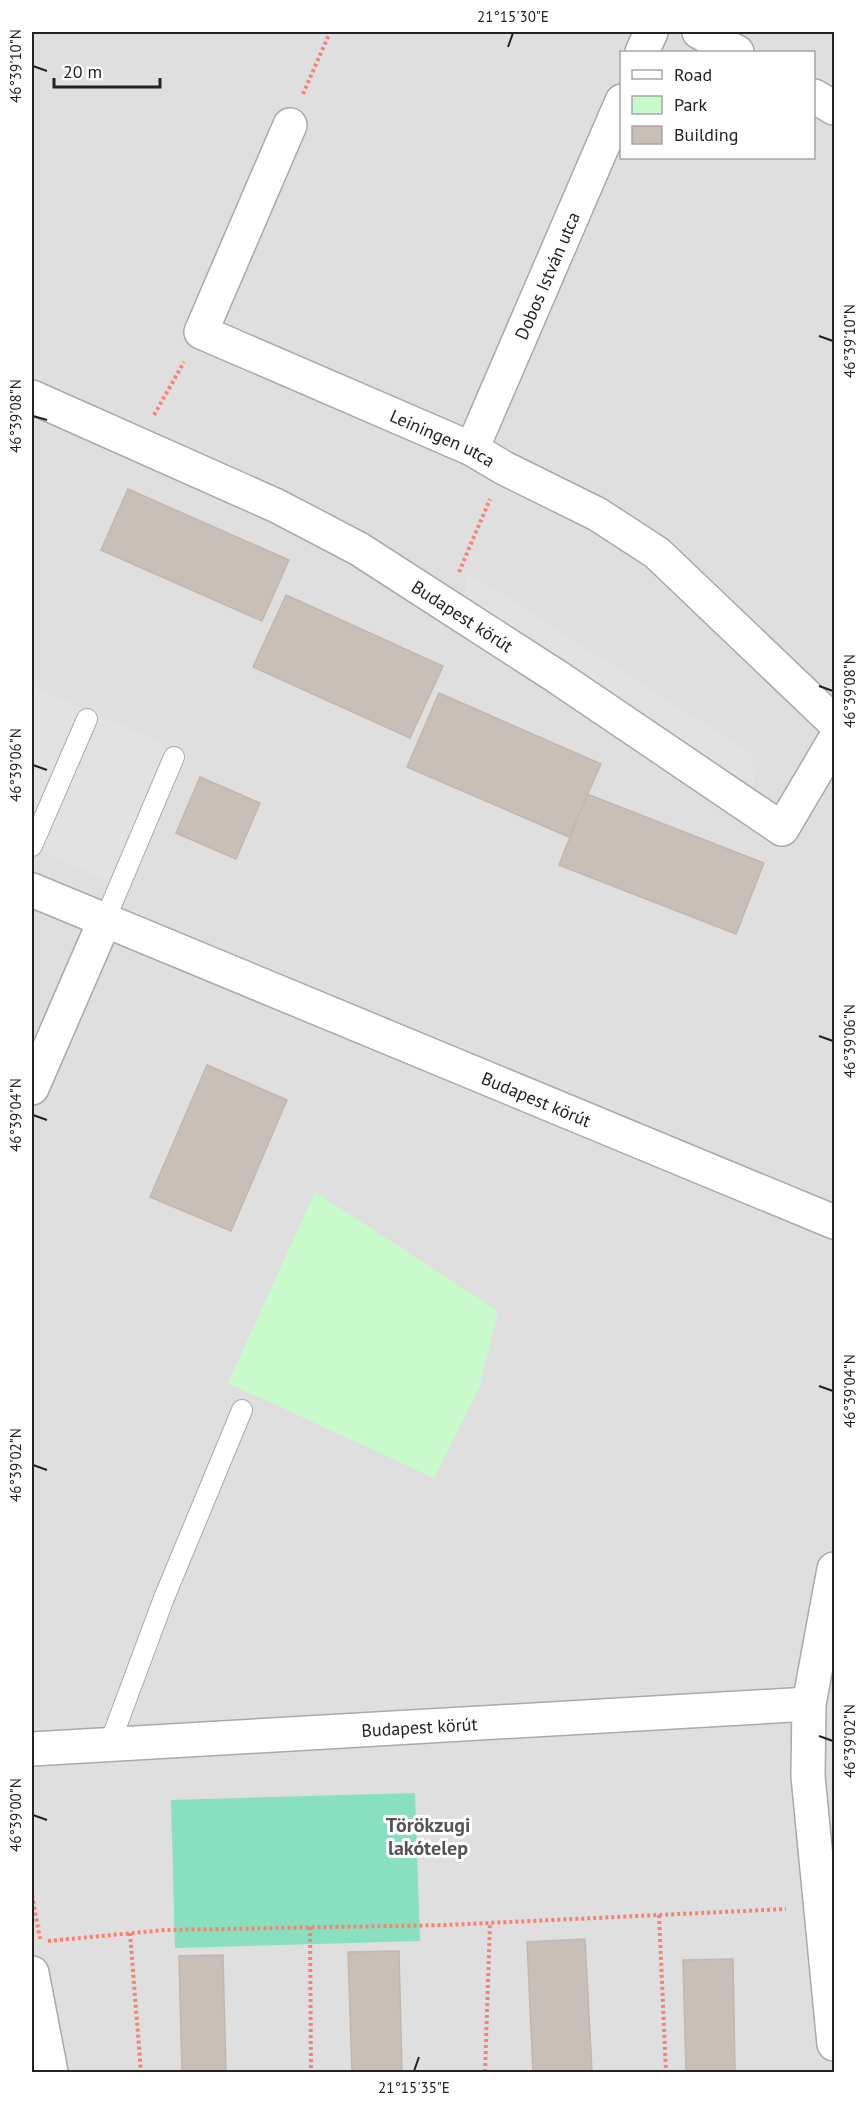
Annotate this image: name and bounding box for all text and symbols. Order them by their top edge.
text: 21°15'30"E [477,7,549,26]
text: 46°39'10"N [6,29,25,103]
scale bar [54,51,160,89]
legend [620,51,815,159]
text: 20 m [63,60,102,83]
text: Road [674,63,712,86]
text: Park [674,93,707,116]
text: Building [674,123,738,146]
street label: Dobos István utca [509,208,585,343]
text: 46°39'10"N [840,304,859,378]
text: 46°39'08"N [6,379,25,453]
street label: Leiningen utca [387,404,499,472]
street label: Budapest körút [408,575,518,657]
text: 46°39'08"N [840,654,859,728]
text: 46°39'06"N [6,728,25,802]
text: 46°39'06"N [840,1004,859,1078]
street label: Budapest körút [478,1066,595,1132]
text: 46°39'04"N [6,1078,25,1152]
text: 46°39'04"N [840,1354,859,1428]
text: 46°39'02"N [6,1428,25,1502]
text: 46°39'02"N [840,1704,859,1778]
street label: Budapest körút [361,1712,478,1741]
text: 46°39'00"N [6,1778,25,1852]
district label: Törökzugi lakótelep [386,1812,470,1861]
text: 21°15'35"E [378,2078,450,2097]

